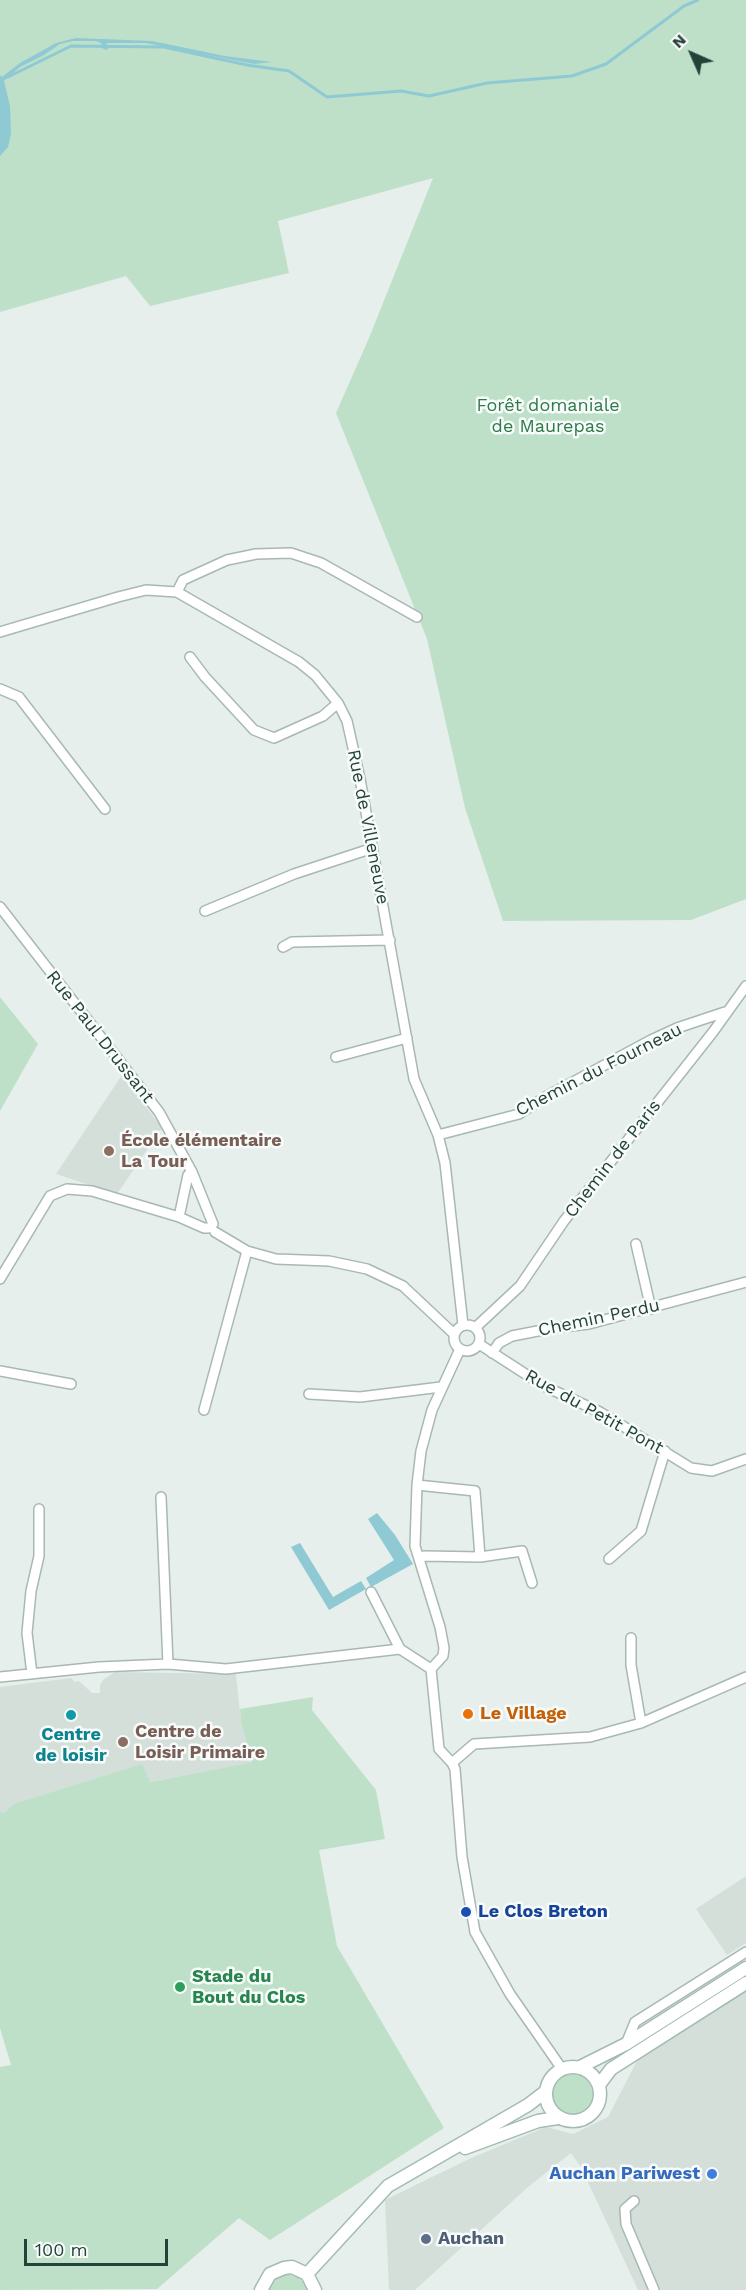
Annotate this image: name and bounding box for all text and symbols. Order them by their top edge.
north arrow [662,24,722,84]
text: N [668,30,690,52]
park label: Forêt domaniale de Maurepas [476,395,620,438]
street label: Rue de Villeneuve [342,748,394,906]
street label: Rue Paul Drussant [42,966,158,1108]
street label: Chemin du Fourneau [512,1019,686,1121]
street label: Chemin de Paris [560,1096,666,1222]
place label: École élémentaire La Tour [121,1130,282,1172]
marker: École élémentaire La Tour [102,1144,116,1158]
street label: Chemin Perdu [536,1295,662,1341]
street label: Rue du Petit Pont [521,1365,667,1459]
place label: Le Village [480,1703,567,1725]
marker: Le Village [461,1707,475,1721]
marker: Centre de loisir [64,1708,78,1722]
place label: Centre de Loisir Primaire [135,1721,265,1764]
place label: Centre de loisir [35,1724,107,1766]
marker: Centre de Loisir Primaire [116,1735,130,1749]
place label: Le Clos Breton [478,1901,608,1923]
marker: Le Clos Breton [459,1905,473,1919]
place label: Stade du Bout du Clos [192,1966,305,2008]
marker: Stade du Bout du Clos [173,1980,187,1994]
place label: Auchan Pariwest [549,2163,700,2185]
marker: Auchan Pariwest [705,2167,719,2181]
scale bar [27,2227,171,2265]
place label: Auchan [438,2228,504,2250]
marker: Auchan [419,2232,433,2246]
text: 100 m [35,2239,88,2260]

